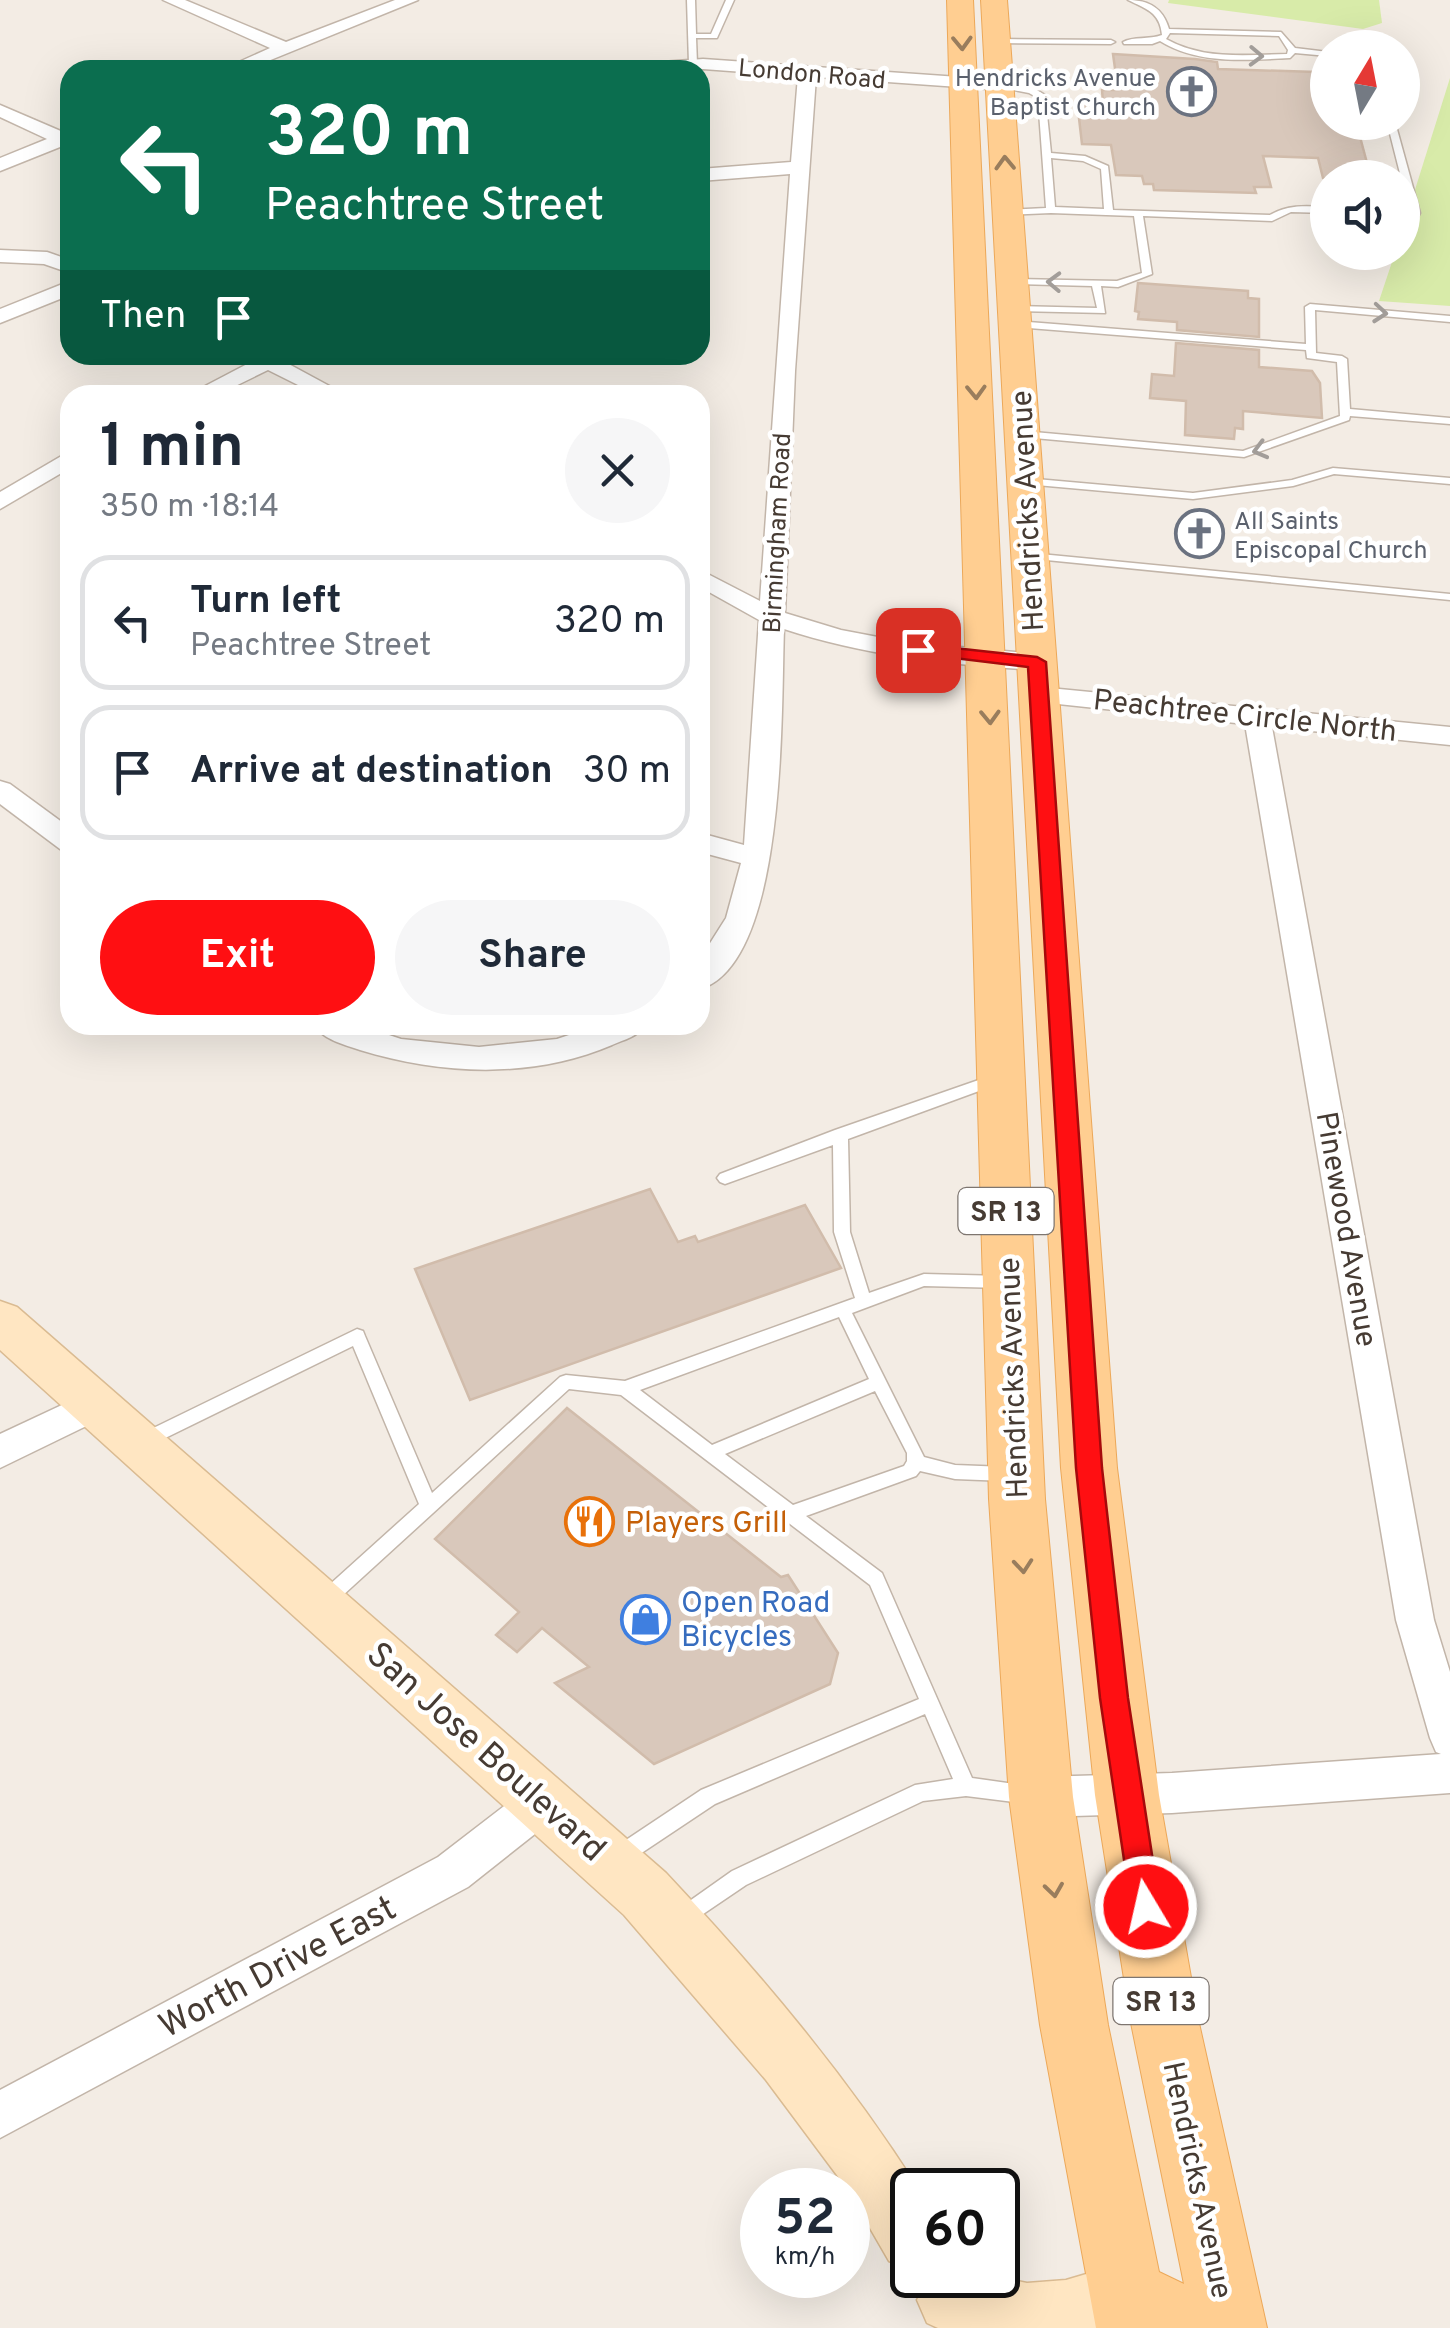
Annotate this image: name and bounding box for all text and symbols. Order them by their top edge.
north arrow [1310,30,1420,140]
map controls [1310,30,1420,270]
one-way arrow [951,35,972,51]
one-way arrow [1249,45,1265,66]
street label: London Road [737,54,887,98]
place label: Hendricks Avenue Baptist Church [955,64,1156,125]
church icon: Hendricks Avenue Baptist Church [1165,65,1217,117]
text: 320 m [265,92,473,181]
icon: left [100,100,230,230]
one-way arrow [995,154,1016,170]
button: sound [1310,160,1420,270]
text: Peachtree Street [265,179,604,236]
one-way arrow [1046,272,1062,293]
icon: arrive [206,290,261,345]
text: Then [100,293,186,342]
one-way arrow [1373,302,1389,324]
one-way arrow [966,385,987,401]
street label: Hendricks Avenue [1005,389,1054,632]
text: 1 min [100,412,244,488]
button: close [565,418,670,523]
street label: Birmingham Road [758,432,800,634]
one-way arrow [1252,438,1269,459]
text: 350 m · 18:14 [100,488,279,528]
place label: All Saints Episcopal Church [1234,507,1428,568]
church icon: All Saints Episcopal Church [1173,508,1225,560]
text: Turn left [190,578,342,627]
icon: left [105,595,160,650]
text: 320 m [554,598,665,647]
pin [876,608,961,693]
icon: arrive [891,623,946,678]
text: Peachtree Street [190,627,431,667]
street label: Peachtree Circle North [1091,683,1398,752]
one-way arrow [979,710,1000,726]
icon: arrive [105,745,160,800]
text: Arrive at destination [190,748,553,797]
text: 30 m [583,748,671,797]
button: Exit [100,900,375,1015]
button: Share [395,900,670,1015]
street label: Pinewood Avenue [1306,1109,1383,1350]
road number: SR 13 [958,1188,1054,1234]
street label: Hendricks Avenue [993,1257,1038,1499]
restaurant icon: Players Grill [564,1496,616,1548]
place label: Players Grill [625,1506,788,1543]
one-way arrow [1012,1559,1033,1575]
place label: Open Road Bicycles [681,1586,830,1657]
shop icon: Open Road Bicycles [620,1593,672,1645]
street label: San Jose Boulevard [356,1634,614,1872]
position arrow [1094,1855,1198,1959]
one-way arrow [1043,1881,1064,1898]
street label: Worth Drive East [152,1888,405,2050]
road number: SR 13 [1114,1978,1208,2024]
street label: Hendricks Avenue [1152,2059,1239,2302]
speed limit sign: 60 [890,2168,1020,2298]
text: 52 [774,2189,836,2252]
text: km/h [775,2242,835,2274]

